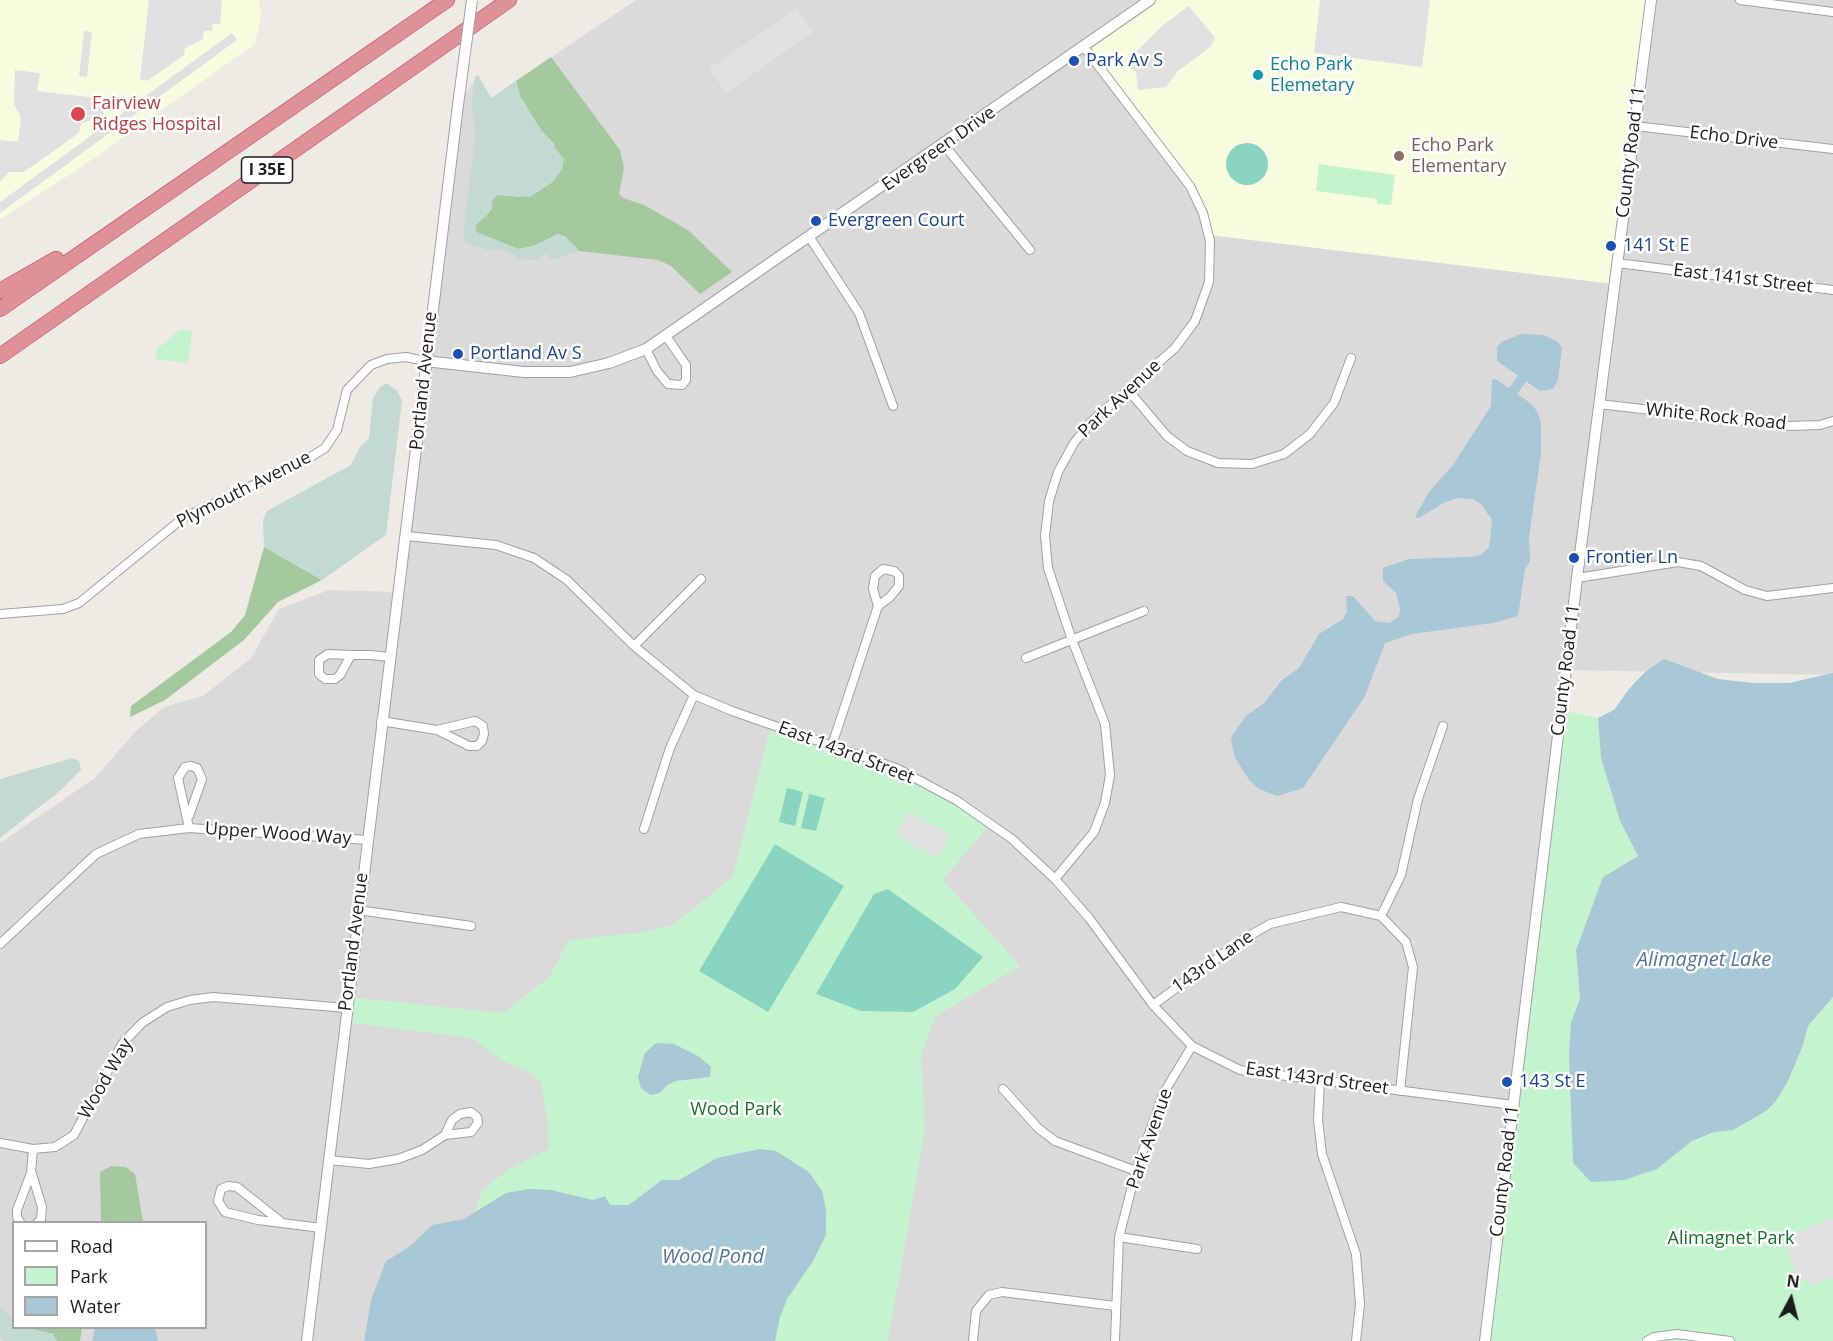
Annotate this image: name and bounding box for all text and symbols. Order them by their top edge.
place label: Park Av S [1086,50,1163,72]
marker: Park Av S [1067,54,1081,68]
place label: Echo Park Elemetary [1270,54,1354,97]
marker: Echo Park Elemetary [1251,68,1265,82]
street label: County Road 11 [1612,85,1650,219]
place label: Fairview Ridges Hospital [92,93,221,136]
street label: Evergreen Drive [878,102,1000,196]
marker: Fairview Ridges Hospital [69,105,87,123]
street label: Echo Drive [1688,122,1780,154]
place label: Echo Park Elementary [1411,135,1506,178]
marker: Echo Park Elementary [1392,149,1406,163]
road number: I 35E [242,157,292,183]
place label: Evergreen Court [828,210,964,232]
marker: Evergreen Court [809,214,823,228]
place label: 141 St E [1623,235,1690,257]
marker: 141 St E [1604,239,1618,253]
street label: East 141st Street [1672,260,1814,298]
street label: Portland Avenue [406,311,442,451]
place label: Portland Av S [470,343,582,365]
marker: Portland Av S [451,347,465,361]
street label: Park Avenue [1074,355,1166,443]
street label: White Rock Road [1645,399,1787,435]
street label: Plymouth Avenue [173,447,315,533]
place label: Frontier Ln [1586,547,1678,569]
marker: Frontier Ln [1567,551,1581,565]
street label: County Road 11 [1547,603,1585,737]
street label: East 143rd Street [775,717,917,789]
street label: Upper Wood Way [204,818,352,850]
street label: Portland Avenue [335,872,373,1012]
street label: 143rd Lane [1168,926,1258,998]
water label: Alimagnet Lake [1637,948,1771,972]
street label: Wood Way [74,1035,138,1123]
street label: East 143rd Street [1244,1058,1390,1100]
place label: 143 St E [1519,1071,1586,1093]
marker: 143 St E [1500,1075,1514,1089]
street label: Park Avenue [1123,1086,1177,1192]
park label: Wood Park [690,1099,782,1121]
street label: County Road 11 [1486,1104,1524,1238]
legend [12,1221,207,1329]
park label: Alimagnet Park [1668,1228,1794,1250]
text: Road [70,1234,113,1258]
water label: Wood Pond [662,1245,764,1269]
text: Park [70,1264,108,1288]
north arrow [1761,1269,1821,1329]
text: N [1785,1269,1801,1293]
text: Water [70,1294,121,1318]

